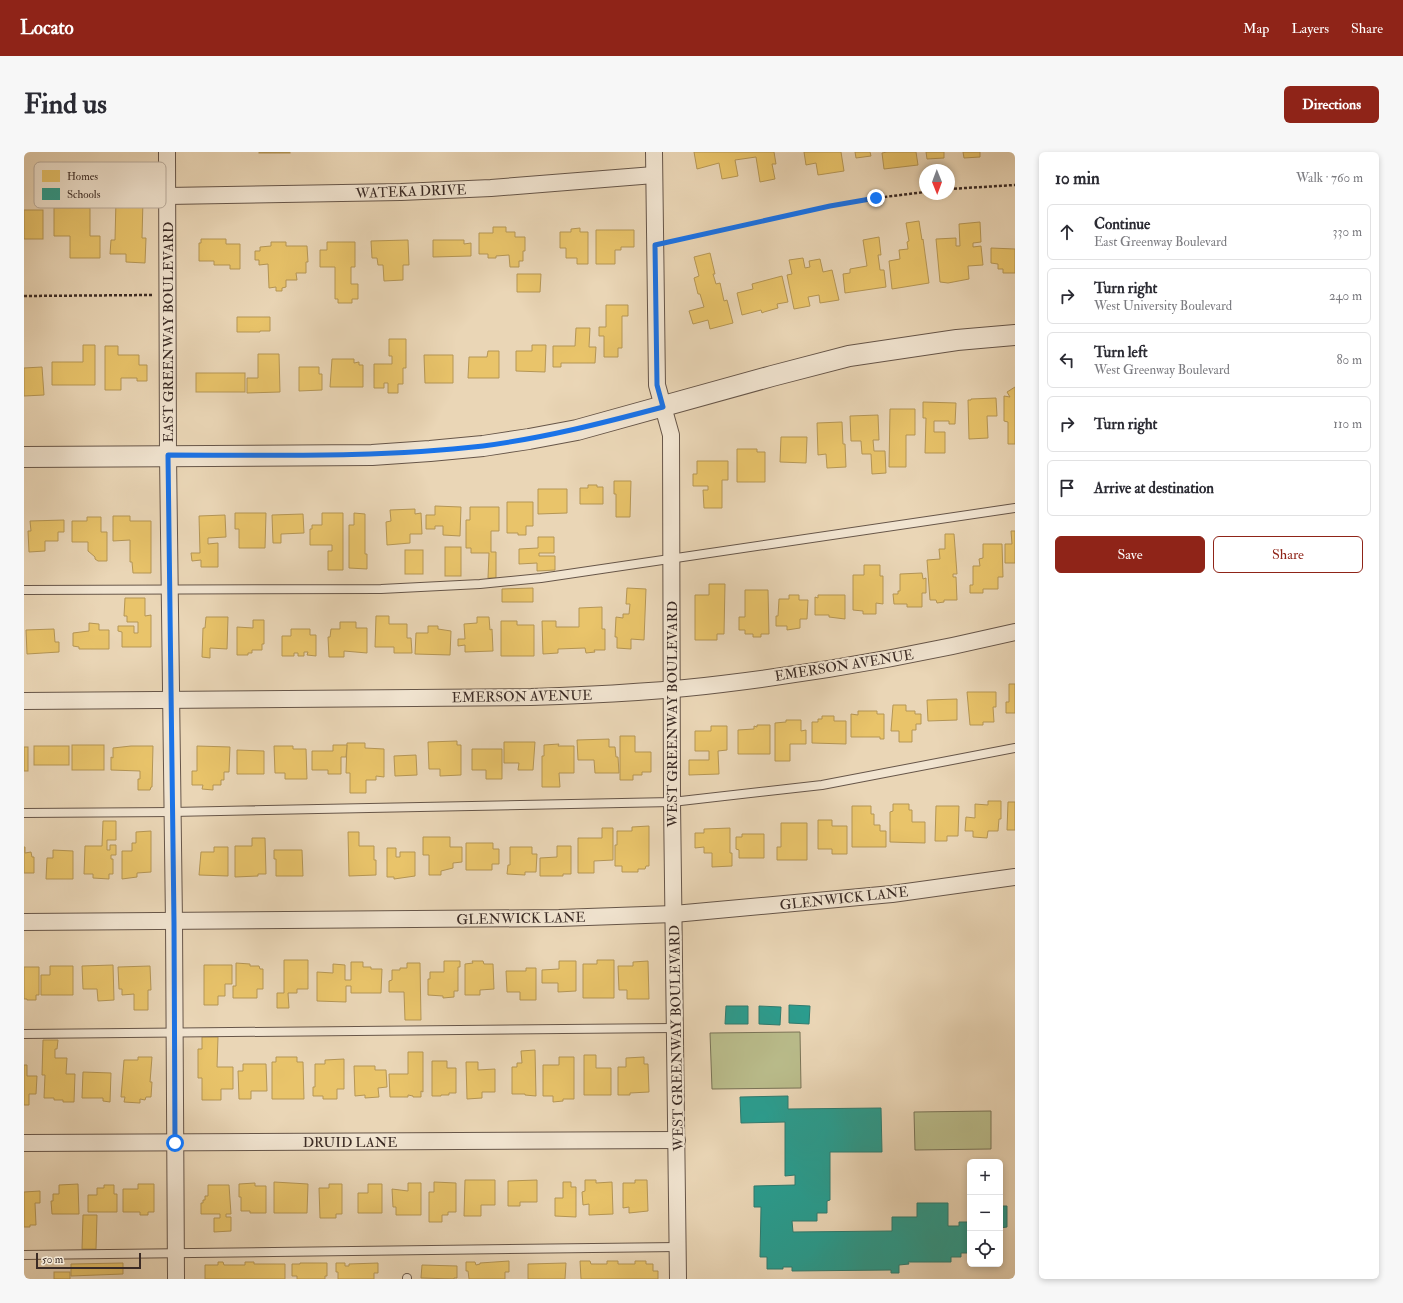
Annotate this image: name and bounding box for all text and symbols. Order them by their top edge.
text: Locato [20,16,74,40]
text: Map [1243,20,1269,37]
text: Layers [1291,20,1329,37]
text: Share [1351,20,1383,37]
button: Directions [1284,86,1379,123]
text: Find us [24,87,107,122]
legend [34,162,166,208]
north arrow [919,164,955,200]
text: 10 min [1055,168,1100,189]
text: Homes [67,170,98,183]
text: Walk · 760 m [1296,170,1363,186]
street label: WATEKA DRIVE [354,181,467,202]
text: Schools [67,188,101,201]
route end [867,189,885,207]
text: Continue [1094,215,1150,234]
icon: ahead [1056,221,1078,243]
street label: EAST GREENWAY BOULEVARD [160,222,177,442]
text: 330 m [1333,224,1362,240]
text: East Greenway Boulevard [1094,234,1227,250]
text: Turn right [1094,279,1157,298]
icon: right [1056,285,1078,307]
text: 240 m [1329,288,1362,304]
text: West University Boulevard [1094,298,1232,314]
text: Turn left [1094,343,1148,362]
icon: left [1056,349,1078,371]
text: 80 m [1336,352,1362,368]
text: West Greenway Boulevard [1094,362,1230,378]
icon: right [1056,413,1078,435]
text: Turn right [1094,415,1157,434]
text: 110 m [1333,416,1362,432]
icon: arrive [1056,477,1078,499]
text: Arrive at destination [1094,479,1214,498]
button: Save [1055,536,1205,573]
button: Share [1213,536,1363,573]
street label: WEST GREENWAY BOULEVARD [664,601,681,828]
street label: EMERSON AVENUE [773,646,915,685]
street label: EMERSON AVENUE [452,687,592,706]
street label: GLENWICK LANE [779,883,909,914]
street label: GLENWICK LANE [456,909,586,928]
street label: WEST GREENWAY BOULEVARD [666,925,687,1152]
route start [166,1134,184,1152]
street label: DRUID LANE [303,1134,397,1151]
map controls [967,1159,1003,1267]
button: + [967,1159,1003,1195]
button: − [967,1195,1003,1231]
button: locate [967,1231,1003,1267]
scale bar [36,1251,141,1270]
text: 50 m [42,1253,63,1266]

